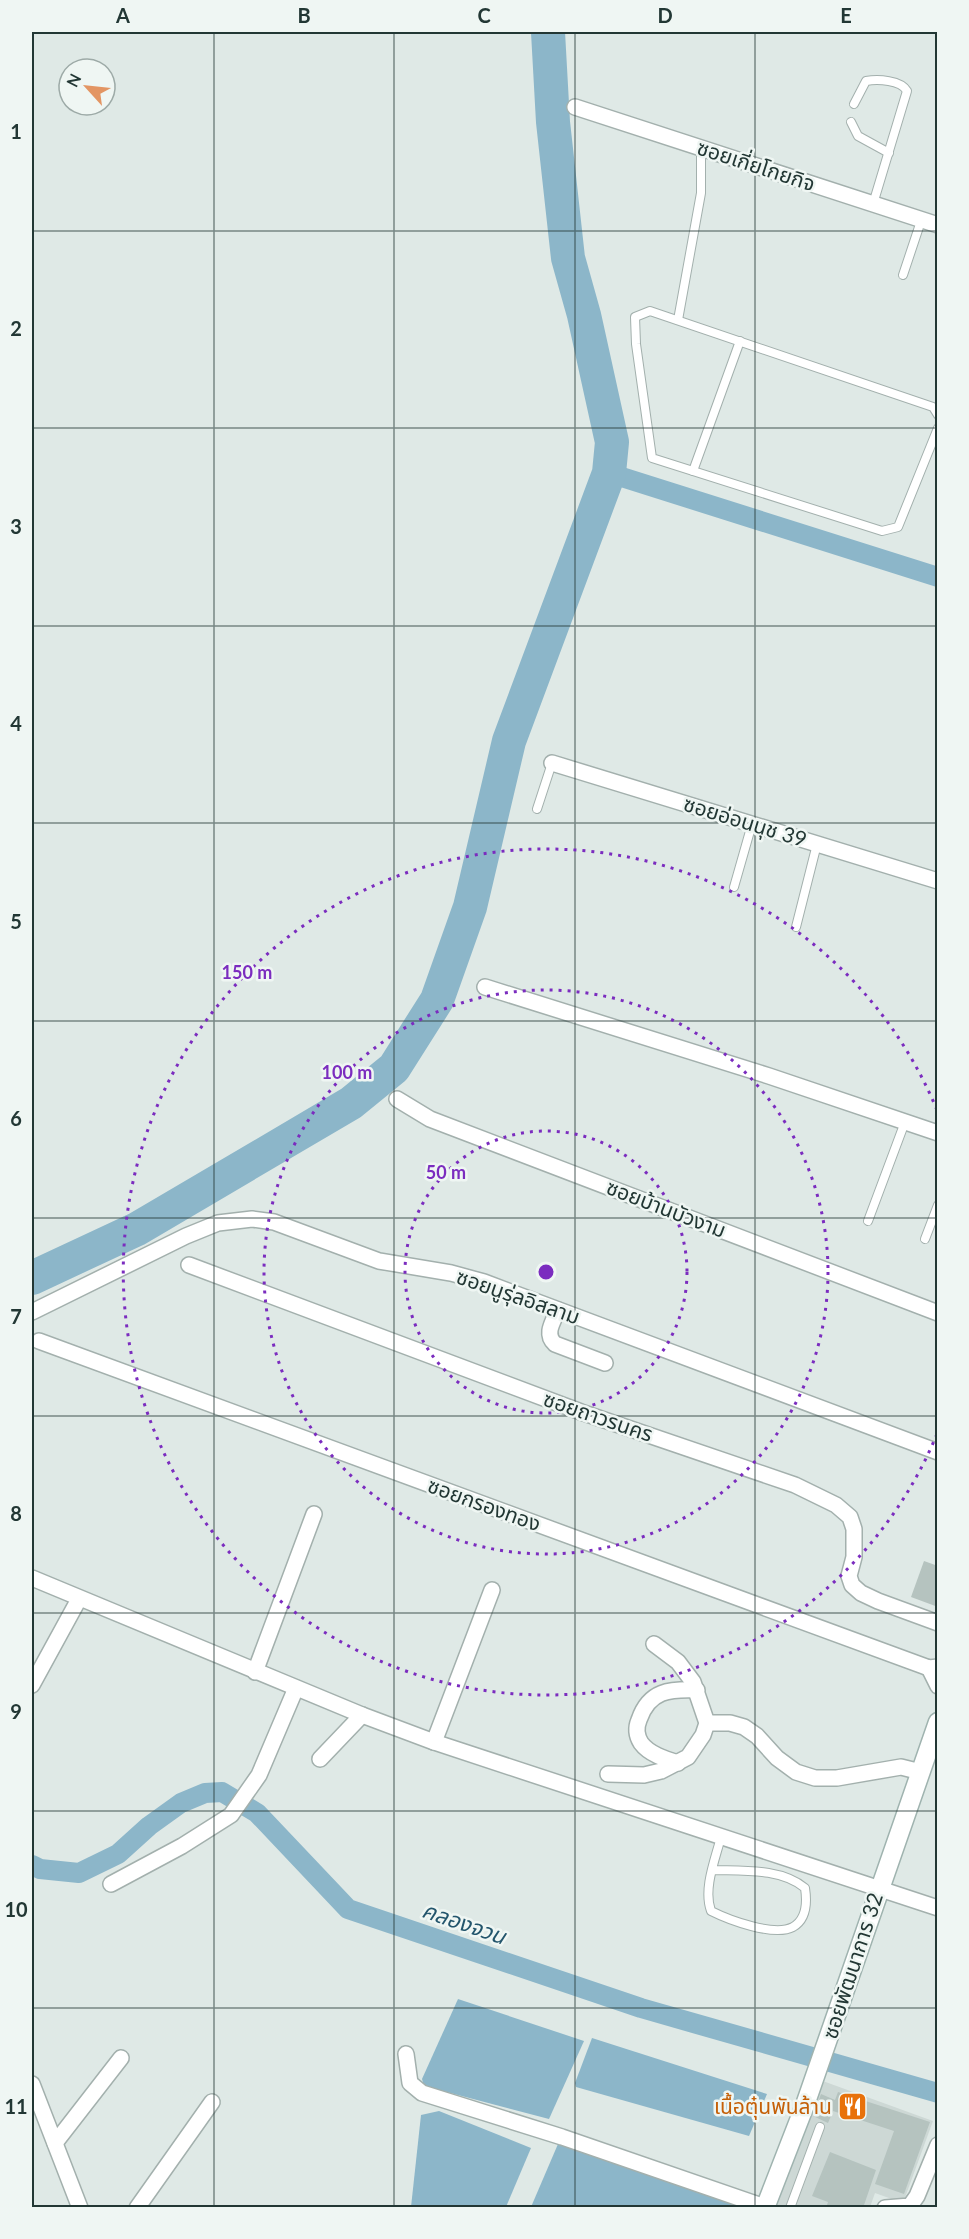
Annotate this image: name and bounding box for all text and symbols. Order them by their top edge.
text: A [115,3,130,27]
text: B [297,3,311,27]
text: C [477,3,491,27]
text: D [657,3,673,27]
text: E [840,3,852,27]
north arrow [57,57,117,117]
text: N [62,70,84,90]
text: 1 [10,119,22,143]
street label: ซอยเกี่ยโกยกิจ [694,133,819,195]
text: 2 [10,316,22,340]
text: 3 [10,514,22,538]
text: 4 [10,711,22,735]
street label: ซอยอ่อนนุช 39 [680,790,810,853]
text: 5 [10,909,22,933]
text: 150 m [222,961,272,983]
text: 100 m [322,1061,372,1083]
text: 6 [10,1106,22,1130]
text: 50 m [426,1161,466,1183]
street label: ซอยบ้านบัวงาม [603,1173,730,1242]
centre of rings [536,1262,556,1282]
street label: ซอยนูรุ่ลอิสลาม [453,1263,583,1330]
text: 7 [10,1304,22,1328]
street label: ซอยถาวรนคร [541,1385,656,1446]
street label: ซอยกรองทอง [425,1472,544,1536]
text: 8 [10,1501,22,1525]
text: 9 [10,1699,22,1723]
street label: ซอยพัฒนาการ 32 [816,1889,887,2042]
water label: คลองจวน [419,1896,511,1950]
text: 10 [4,1897,28,1921]
restaurant icon: เนื้อตุ๋นพันล้าน [837,2091,869,2123]
place label: เนื้อตุ๋นพันล้าน [714,2092,832,2120]
text: 11 [4,2094,28,2118]

